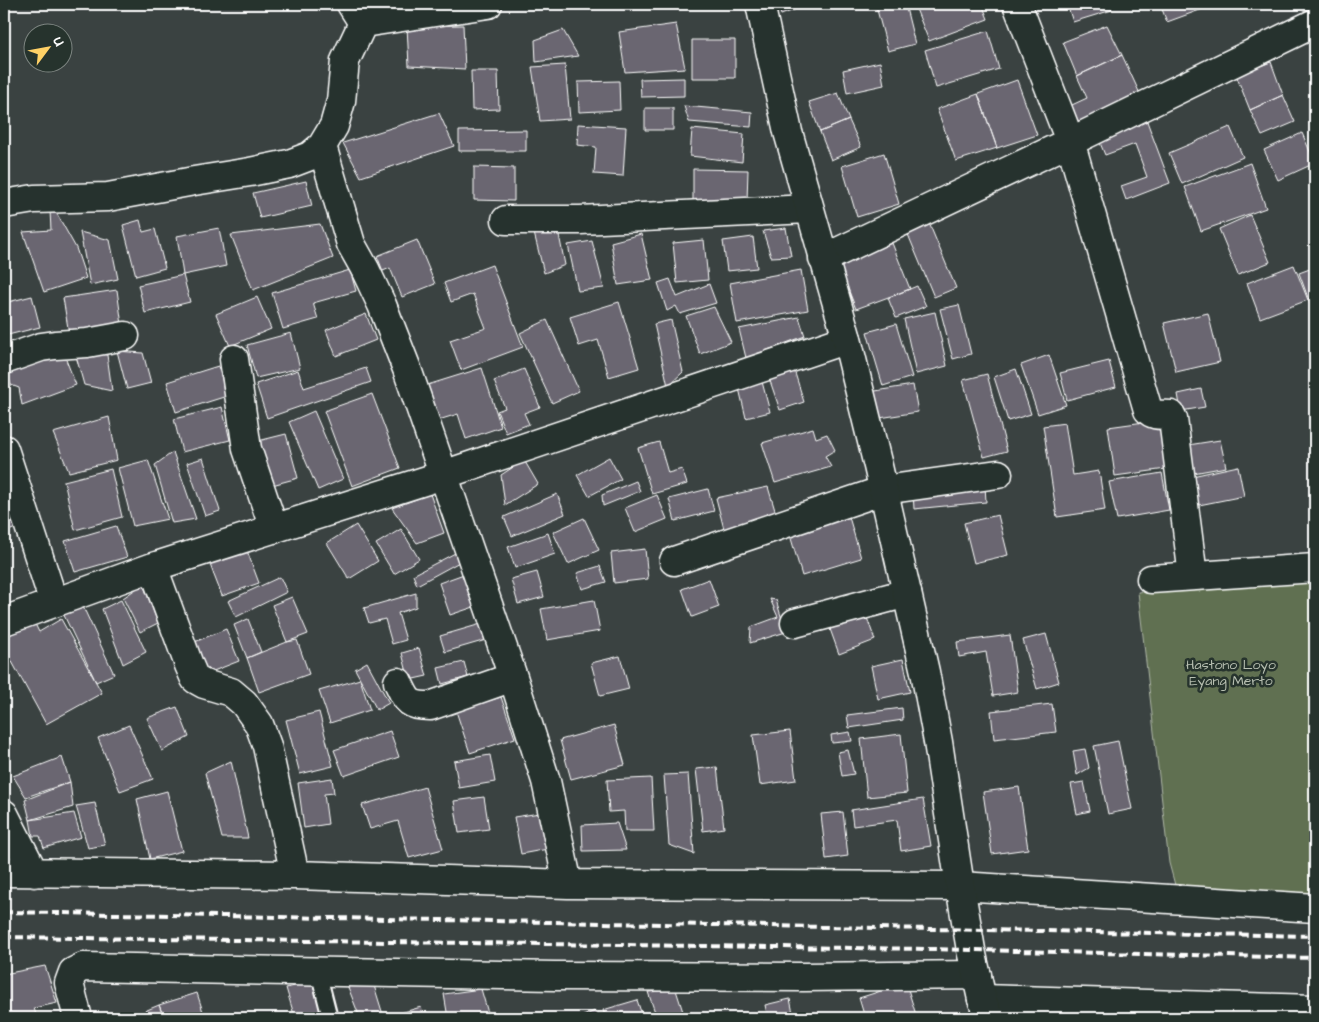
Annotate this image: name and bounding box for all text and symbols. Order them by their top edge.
north arrow [22,22,72,72]
text: U [48,33,69,50]
park label: Hastono Loyo Eyang Merto [1186,655,1276,691]

